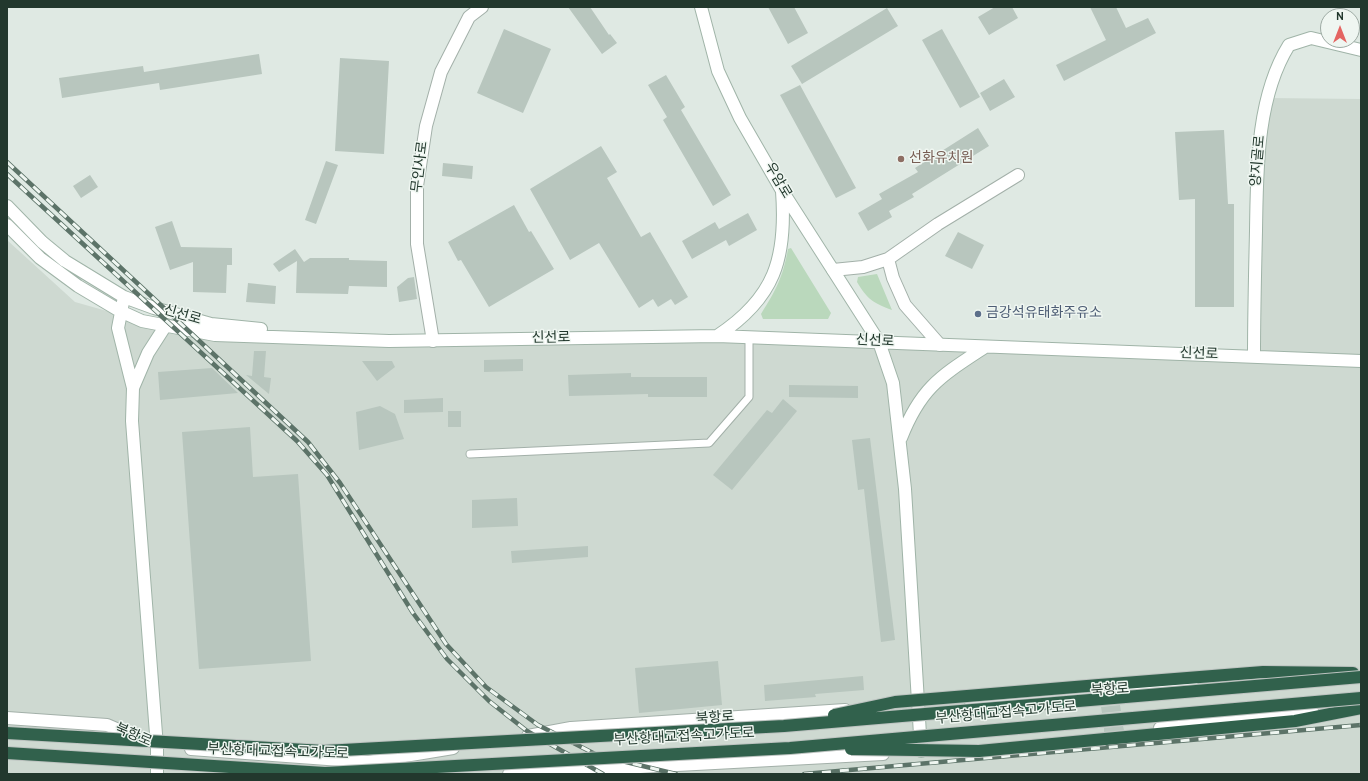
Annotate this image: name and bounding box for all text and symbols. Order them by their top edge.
north arrow [1320,8,1360,48]
text: N [1336,10,1344,24]
street label: 양지골로 [1248,135,1270,187]
street label: 무인사로 [410,140,432,194]
place label: 선화유치원 [909,151,973,167]
marker: 선화유치원 [896,154,906,164]
street label: 우암로 [760,160,794,202]
street label: 신선로 [161,303,203,329]
place label: 금강석유태화주유소 [986,306,1102,322]
marker: 금강석유태화주유소 [973,309,983,319]
street label: 신선로 [532,330,570,348]
street label: 신선로 [855,333,895,351]
street label: 신선로 [1179,346,1219,364]
street label: 북항로 [1090,681,1130,701]
street label: 부산항대교접속고가도로 [935,699,1077,729]
street label: 북항로 [695,709,735,729]
street label: 북항로 [112,721,154,751]
street label: 부산항대교접속고가도로 [613,726,755,750]
street label: 부산항대교접속고가도로 [207,742,349,764]

